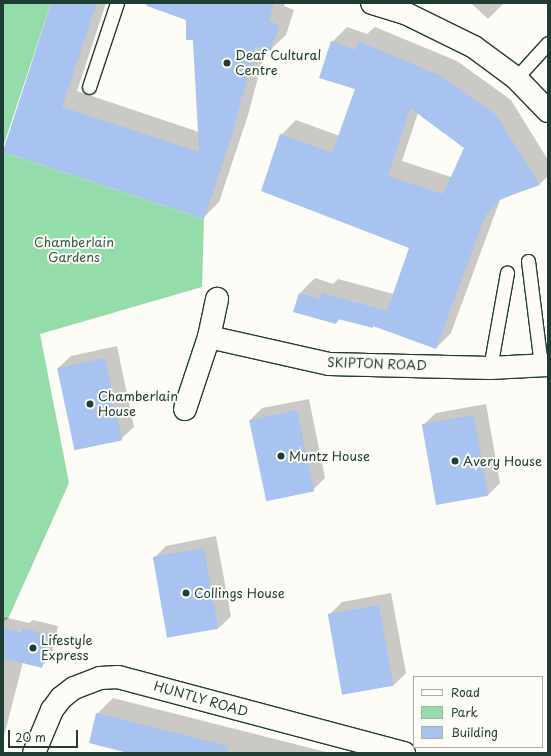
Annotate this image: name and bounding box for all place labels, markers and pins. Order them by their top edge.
place label: Deaf Cultural Centre [235,48,321,79]
marker: Deaf Cultural Centre [222,58,232,68]
place label: Chamberlain House [98,389,178,420]
marker: Chamberlain House [85,399,95,409]
place label: Muntz House [289,448,370,464]
marker: Muntz House [276,451,286,461]
place label: Avery House [463,453,542,469]
marker: Avery House [450,456,460,466]
place label: Collings House [194,585,285,601]
marker: Collings House [181,588,191,598]
place label: Lifestyle Express [41,633,93,664]
marker: Lifestyle Express [28,643,38,653]

